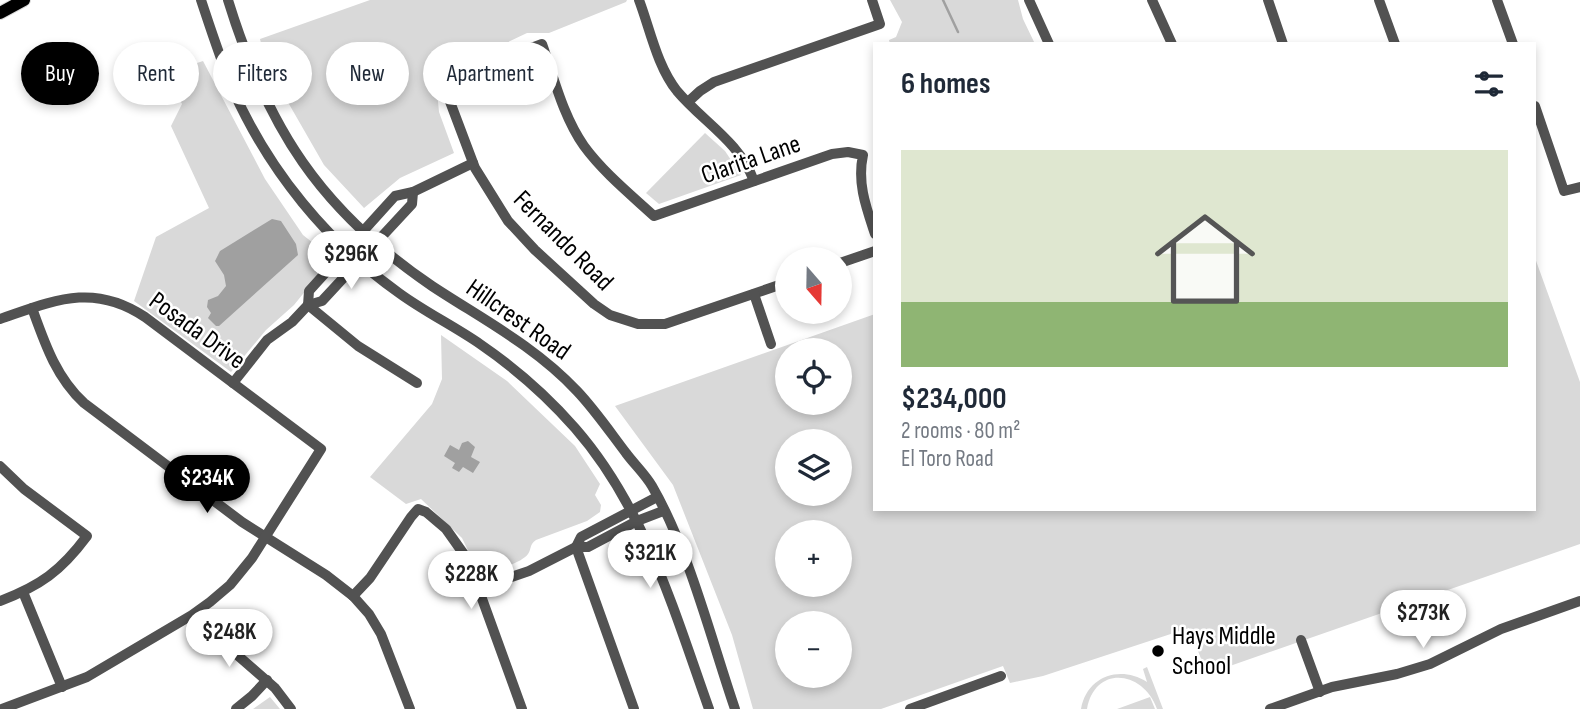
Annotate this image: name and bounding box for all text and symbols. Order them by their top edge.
chip: Buy [21,42,99,105]
chip: Rent [113,42,199,105]
chip: Filters [213,42,312,105]
chip: New [326,42,409,105]
chip: Apartment [423,42,558,105]
icon: filters [1470,65,1508,103]
text: 6 homes [901,66,990,102]
street label: Clarita Lane [697,129,805,191]
street label: Fernando Road [507,185,619,297]
icon: home [1142,196,1268,322]
pin: $296K [302,232,400,291]
text: $296K [324,240,378,268]
north arrow [775,247,852,324]
map controls [775,247,852,688]
street label: Hillcrest Road [460,273,576,367]
street label: Posada Drive [143,286,251,376]
button: locate [775,338,852,415]
text: $234,000 [901,381,1006,417]
text: 2 rooms · 80 m² [901,417,1020,445]
button: layers [775,429,852,506]
text: El Toro Road [901,445,994,473]
pin: $234K [158,456,256,515]
text: $234K [180,464,234,492]
button: + [775,520,852,597]
pin: $321K [601,530,699,590]
text: $321K [624,539,676,567]
pin: $228K [422,552,520,611]
text: $228K [444,560,498,588]
pin: $273K [1374,590,1472,650]
text: $273K [1396,599,1450,627]
pin: $248K [180,610,278,669]
button: − [775,611,852,688]
text: $248K [202,618,256,646]
place label: Hays Middle School [1172,621,1276,682]
marker: Hays Middle School [1150,643,1166,659]

